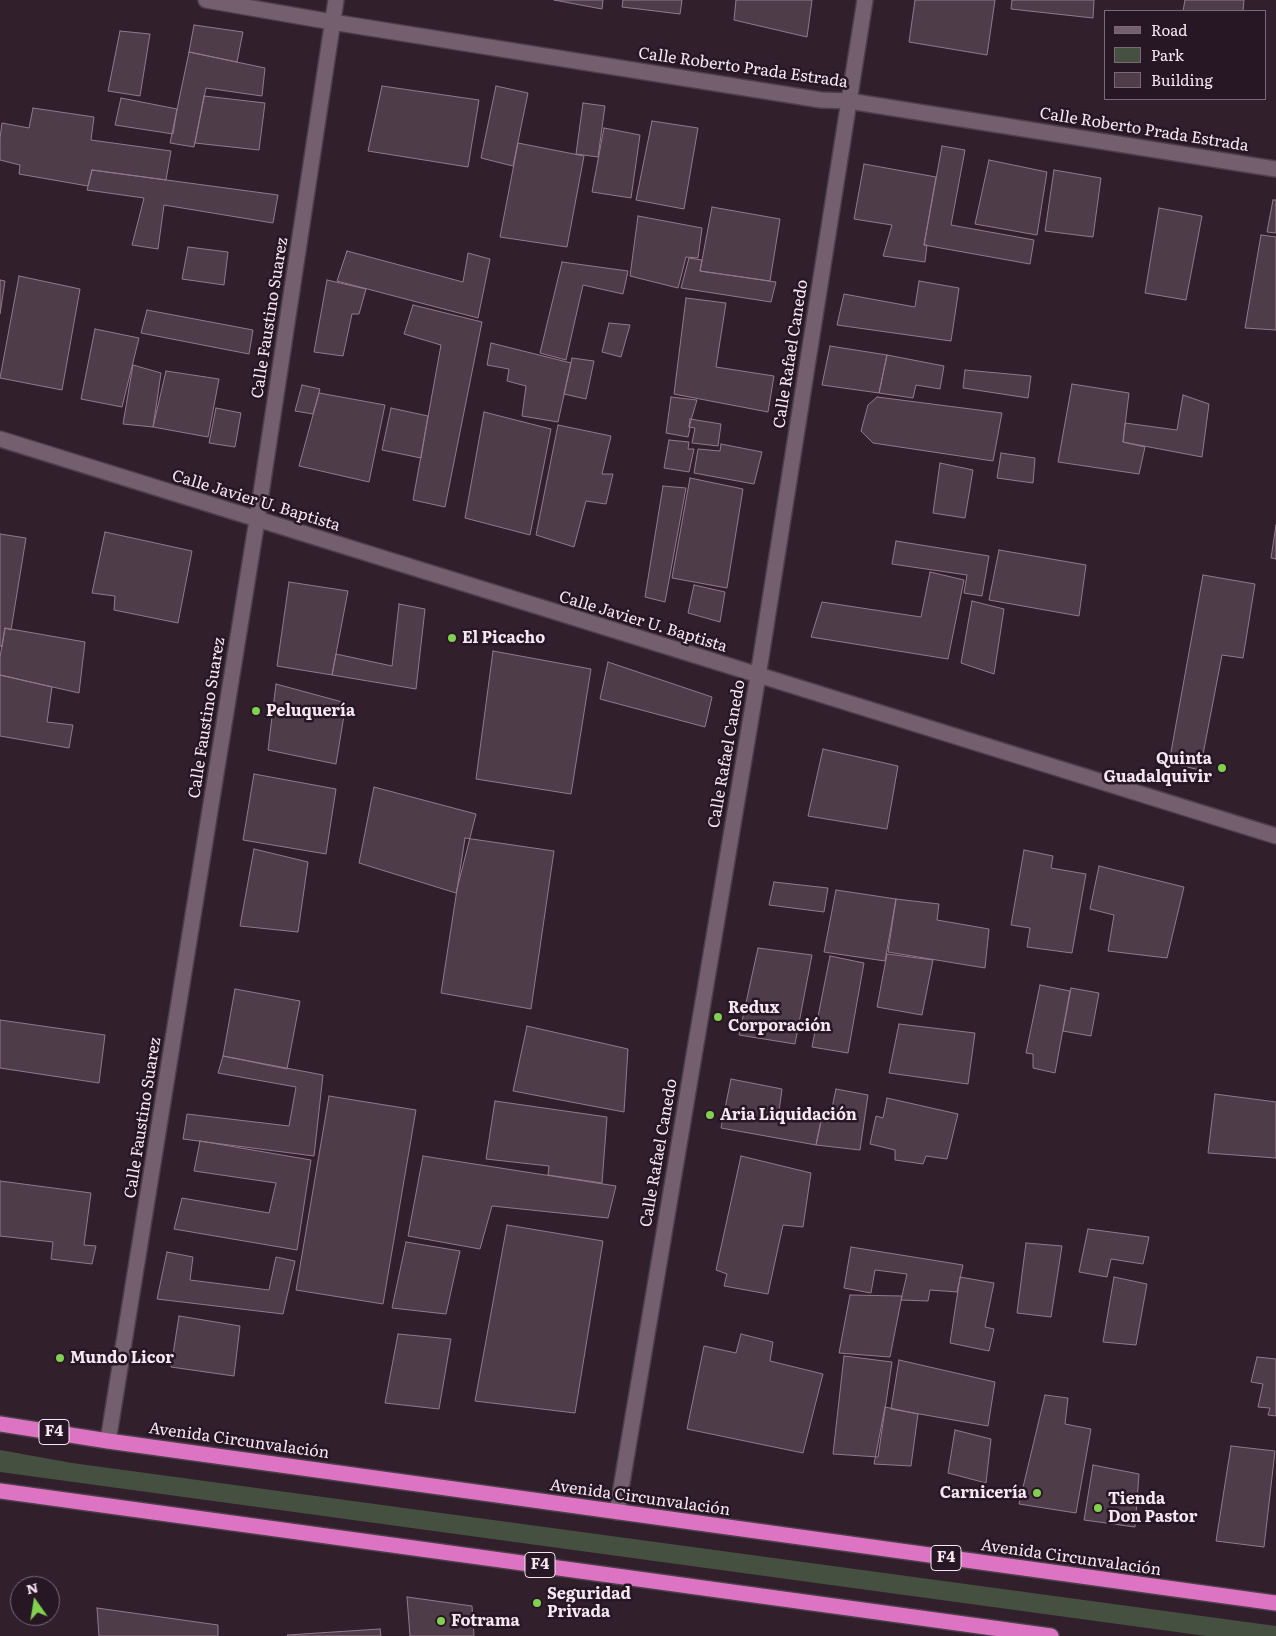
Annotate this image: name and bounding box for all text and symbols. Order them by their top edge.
legend [1104,10,1266,100]
text: Road [1151,18,1187,41]
text: Park [1151,43,1184,66]
street label: Calle Roberto Prada Estrada [637,44,849,92]
text: Building [1151,68,1213,91]
street label: Calle Roberto Prada Estrada [1038,104,1250,156]
street label: Calle Faustino Suarez [248,236,292,400]
street label: Calle Rafael Canedo [770,278,812,430]
street label: Calle Javier U. Baptista [170,466,342,536]
street label: Calle Javier U. Baptista [557,587,729,657]
place label: El Picacho [462,628,545,648]
marker: El Picacho [446,632,458,644]
street label: Calle Faustino Suarez [185,636,229,800]
street label: Calle Rafael Canedo [705,678,749,830]
place label: Peluquería [266,701,355,721]
marker: Peluquería [250,705,262,717]
place label: Quinta Guadalquivir [1103,749,1212,787]
marker: Quinta Guadalquivir [1216,762,1228,774]
place label: Redux Corporación [728,998,831,1036]
marker: Redux Corporación [712,1011,724,1023]
street label: Calle Faustino Suarez [121,1036,165,1200]
street label: Calle Rafael Canedo [637,1077,681,1229]
place label: Aria Liquidación [720,1105,857,1125]
marker: Aria Liquidación [704,1109,716,1121]
place label: Mundo Licor [70,1348,174,1368]
marker: Mundo Licor [54,1352,66,1364]
street label: Avenida Circunvalación [148,1419,330,1463]
road number: F4 [39,1420,69,1444]
street label: Avenida Circunvalación [549,1476,731,1520]
place label: Carnicería [940,1483,1027,1503]
marker: Carnicería [1031,1487,1043,1499]
place label: Tienda Don Pastor [1108,1489,1197,1527]
marker: Tienda Don Pastor [1092,1502,1104,1514]
street label: Avenida Circunvalación [980,1536,1162,1580]
road number: F4 [931,1546,961,1570]
road number: F4 [525,1552,555,1578]
north arrow [10,1576,60,1626]
text: N [24,1576,40,1598]
place label: Seguridad Privada [547,1584,631,1622]
marker: Seguridad Privada [531,1597,543,1609]
place label: Fotrama [451,1611,520,1631]
marker: Fotrama [435,1615,447,1627]

